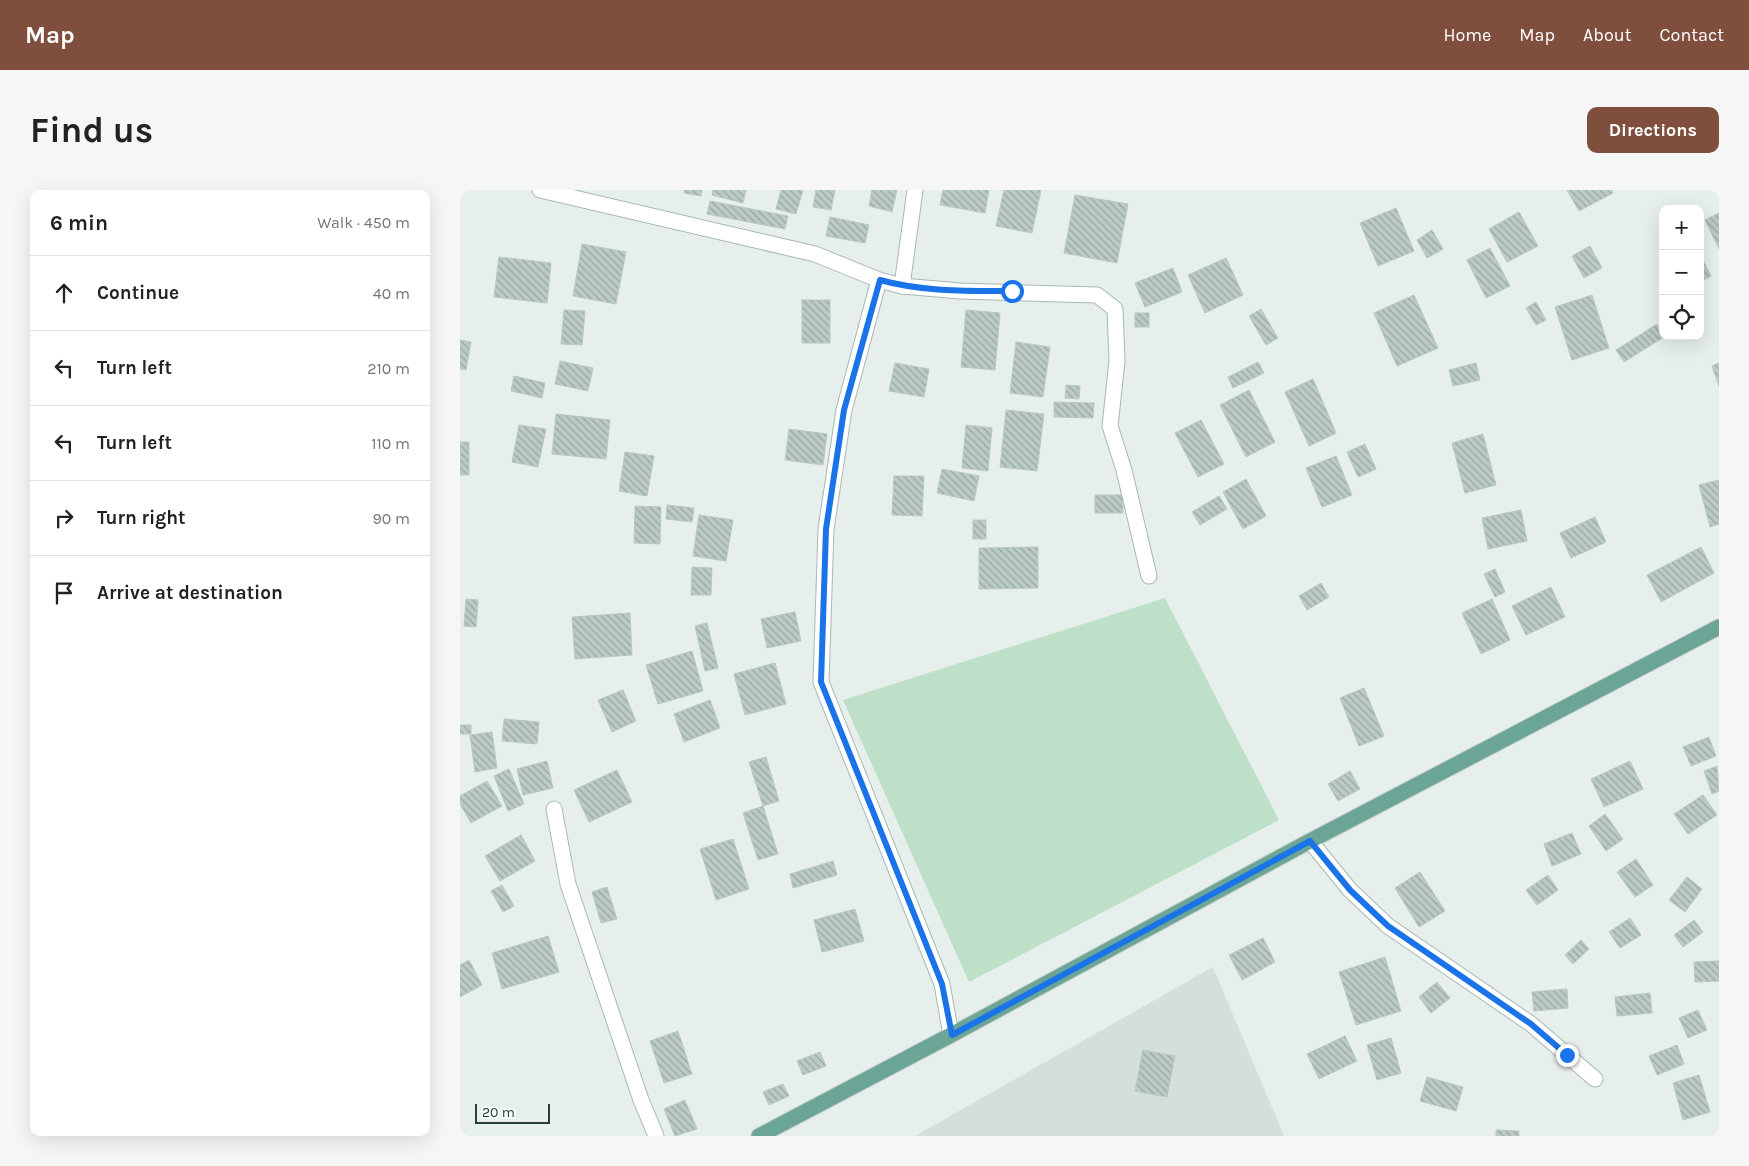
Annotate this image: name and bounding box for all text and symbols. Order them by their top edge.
text: Map [25,21,75,49]
text: Home [1443,24,1491,46]
text: Map [1519,24,1555,46]
text: About [1583,24,1632,46]
text: Contact [1660,24,1724,46]
button: Directions [1587,107,1719,153]
text: Find us [30,110,153,151]
map controls [1659,205,1704,340]
button: + [1659,205,1704,250]
text: 6 min [50,211,108,235]
text: Walk · 450 m [317,213,410,232]
button: − [1659,250,1704,295]
icon: ahead [50,279,78,307]
route start [1001,280,1024,303]
text: Continue [97,282,179,304]
text: 40 m [373,284,410,303]
button: locate [1659,295,1704,340]
icon: left [50,354,78,382]
text: Turn left [97,357,172,379]
text: 210 m [367,359,410,378]
icon: left [50,429,78,457]
text: Turn left [97,432,172,454]
text: 110 m [371,434,410,453]
icon: right [50,504,78,532]
text: Turn right [97,507,186,529]
text: 90 m [372,509,410,528]
icon: arrive [50,579,78,607]
text: Arrive at destination [97,582,283,604]
route end [1556,1044,1579,1067]
scale bar [475,1101,550,1124]
text: 20 m [482,1104,515,1121]

